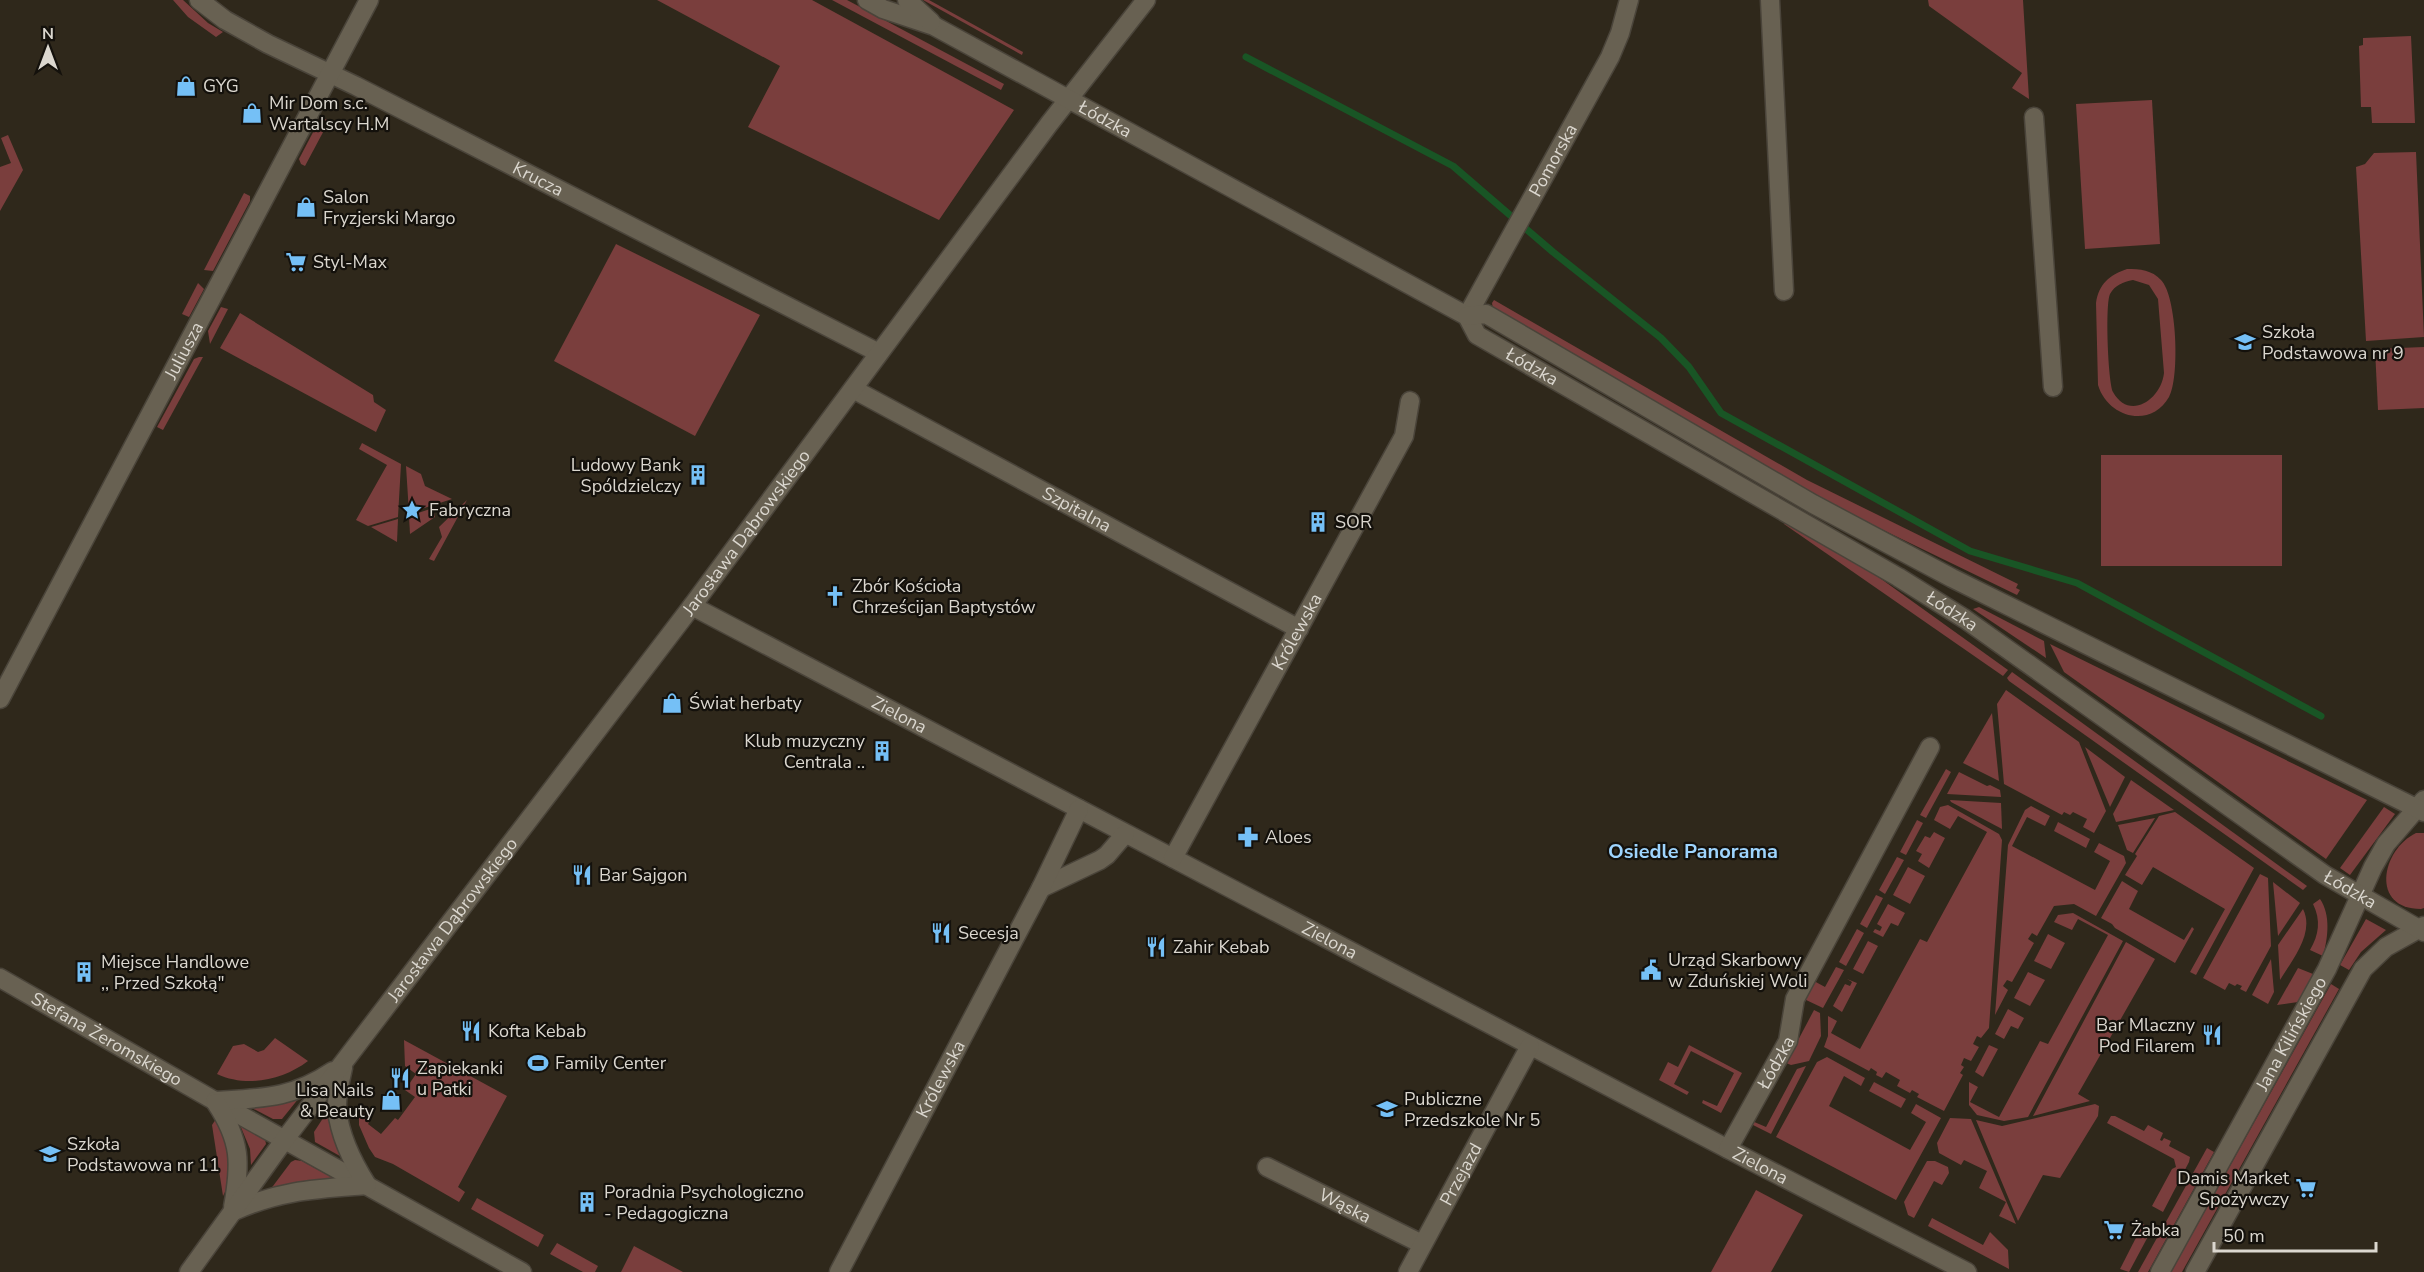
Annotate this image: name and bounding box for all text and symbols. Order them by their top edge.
north arrow [18,18,78,78]
text: N [42,23,54,45]
shop icon: GYG [174,74,198,98]
place label: GYG [203,74,239,98]
place label: Mir Dom s.c. Wartalscy H.M [269,91,389,136]
street label: Łódzka [1074,94,1136,143]
shop icon: Mir Dom s.c. Wartalscy H.M [240,101,264,125]
street label: Pomorska [1523,119,1583,201]
street label: Krucza [509,156,568,202]
place label: Salon Fryzjerski Margo [323,185,456,230]
shop icon: Salon Fryzjerski Margo [294,195,318,219]
supermarket icon: Styl-Max [284,250,308,274]
place label: Styl-Max [313,250,387,274]
street label: Juliusza [158,318,209,384]
place label: Szkoła Podstawowa nr 9 [2262,320,2404,365]
school or university icon: Szkoła Podstawowa nr 9 [2233,330,2257,354]
street label: Łódzka [1501,342,1563,391]
street label: Jarosława Dąbrowskiego [676,445,816,621]
place label: Ludowy Bank Spóldzielczy [571,453,682,498]
building icon: Ludowy Bank Spóldzielczy [686,463,710,487]
street label: Szpitalna [1038,481,1115,538]
place icon: Fabryczna [400,498,424,522]
place label: Fabryczna [429,498,511,522]
building icon: SOR [1306,510,1330,534]
place label: SOR [1335,510,1372,534]
place label: Zbór Kościoła Chrześcijan Baptystów [852,574,1036,619]
church icon: Zbór Kościoła Chrześcijan Baptystów [823,584,847,608]
street label: Łódzka [1921,585,1983,637]
street label: Królewska [1266,589,1328,674]
street label: Zielona [867,690,931,739]
shop icon: Świat herbaty [660,691,684,715]
place label: Świat herbaty [689,691,802,715]
place label: Klub muzyczny Centrala .. [744,729,866,774]
building icon: Klub muzyczny Centrala .. [870,739,894,763]
pharmacy icon: Aloes [1236,825,1260,849]
place label: Aloes [1265,825,1312,849]
street label: Jarosława Dąbrowskiego [381,833,523,1008]
district label: Osiedle Panorama [1608,838,1778,865]
restaurant icon: Bar Sajgon [570,863,594,887]
place label: Bar Sajgon [599,863,687,887]
street label: Łódzka [2319,864,2381,914]
street label: Zielona [1298,916,1362,965]
restaurant icon: Secesja [929,921,953,945]
place label: Secesja [958,921,1019,945]
restaurant icon: Zahir Kebab [1144,935,1168,959]
place label: Zahir Kebab [1173,935,1270,959]
place label: Urząd Skarbowy w Zduńskiej Woli [1668,948,1807,993]
place label: Miejsce Handlowe ,, Przed Szkołą" [101,950,249,995]
public building icon: Urząd Skarbowy w Zduńskiej Woli [1639,958,1663,982]
building icon: Miejsce Handlowe ,, Przed Szkołą" [72,960,96,984]
street label: Jana Kilińskiego [2250,972,2332,1096]
street label: Stefana Żeromskiego [27,986,187,1092]
place label: Bar Mlaczny Pod Filarem [2096,1013,2196,1058]
restaurant icon: Kofta Kebab [459,1019,483,1043]
place label: Kofta Kebab [488,1019,586,1043]
restaurant icon: Bar Mlaczny Pod Filarem [2200,1023,2224,1047]
street label: Łódzka [1751,1032,1800,1094]
street label: Królewska [910,1036,971,1122]
sports icon: Family Center [526,1051,550,1075]
place label: Family Center [555,1051,667,1075]
place label: Zapiekanki u Patki [417,1056,503,1101]
restaurant icon: Zapiekanki u Patki [388,1066,412,1090]
place label: Lisa Nails & Beauty [296,1078,375,1123]
place label: Publiczne Przedszkole Nr 5 [1404,1087,1540,1132]
shop icon: Lisa Nails & Beauty [379,1088,403,1112]
school or university icon: Publiczne Przedszkole Nr 5 [1375,1097,1399,1121]
place label: Szkoła Podstawowa nr 11 [67,1132,220,1177]
street label: Przejazd [1434,1139,1487,1210]
street label: Zielona [1728,1141,1792,1190]
school or university icon: Szkoła Podstawowa nr 11 [38,1142,62,1166]
place label: Damis Market Spożywczy [2177,1166,2290,1211]
supermarket icon: Damis Market Spożywczy [2294,1176,2318,1200]
place label: Poradnia Psychologiczno - Pedagogiczna [604,1180,804,1225]
street label: Wąska [1315,1183,1375,1229]
building icon: Poradnia Psychologiczno - Pedagogiczna [575,1190,599,1214]
scale bar [2214,1215,2376,1253]
supermarket icon: Żabka [2102,1218,2126,1242]
place label: Żabka [2131,1218,2180,1242]
text: 50 m [2223,1224,2265,1248]

